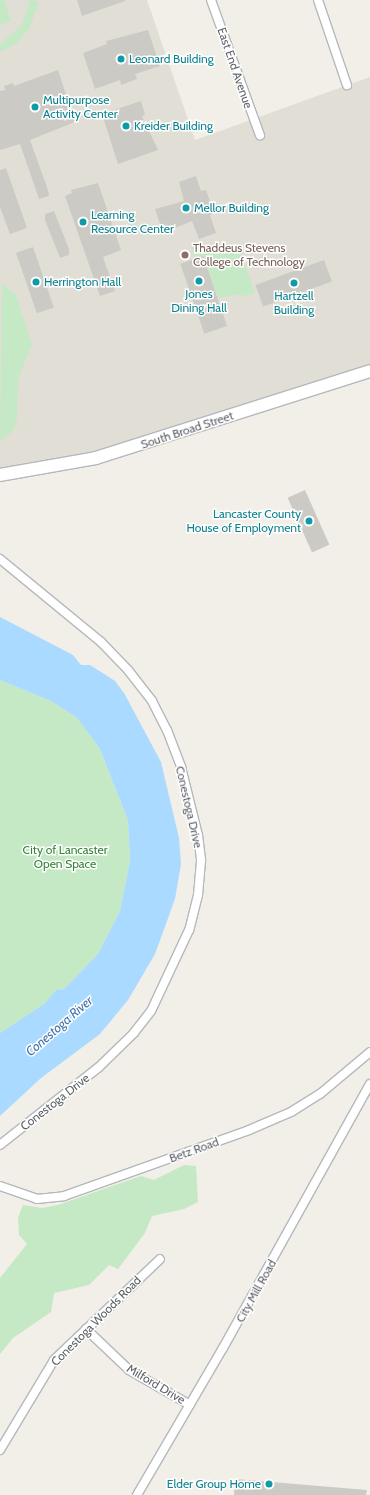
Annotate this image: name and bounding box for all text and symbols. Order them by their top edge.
street label: East End Avenue [214,26,256,110]
place label: Leonard Building [129,52,214,66]
marker: Leonard Building [116,54,126,64]
place label: Multipurpose Activity Center [43,93,117,121]
marker: Multipurpose Activity Center [30,102,40,112]
place label: Kreider Building [134,119,213,133]
marker: Kreider Building [121,121,131,131]
place label: Mellor Building [194,201,269,215]
marker: Mellor Building [181,203,191,213]
place label: Learning Resource Center [91,208,174,236]
marker: Learning Resource Center [78,217,88,227]
place label: Thaddeus Stevens College of Technology [193,241,305,269]
marker: Thaddeus Stevens College of Technology [180,250,190,260]
place label: Herrington Hall [44,275,121,289]
marker: Jones Dining Hall [194,276,204,286]
marker: Herrington Hall [31,277,41,287]
marker: Hartzell Building [289,278,299,288]
place label: Jones Dining Hall [171,287,227,315]
place label: Hartzell Building [274,289,314,317]
street label: South Broad Street [139,408,235,452]
place label: Lancaster County House of Employment [186,507,301,535]
marker: Lancaster County House of Employment [304,516,314,526]
street label: Conestoga Drive [173,765,205,849]
park label: City of Lancaster Open Space [23,843,107,871]
water label: Conestoga River [22,993,96,1059]
street label: Conestoga Drive [18,1071,92,1133]
street label: Betz Road [167,1134,221,1166]
street label: City Mill Road [233,1257,279,1325]
street label: Conestoga Woods Road [48,1273,144,1369]
street label: Milford Drive [124,1361,188,1407]
place label: Elder Group Home [167,1477,261,1491]
marker: Elder Group Home [264,1479,274,1489]

